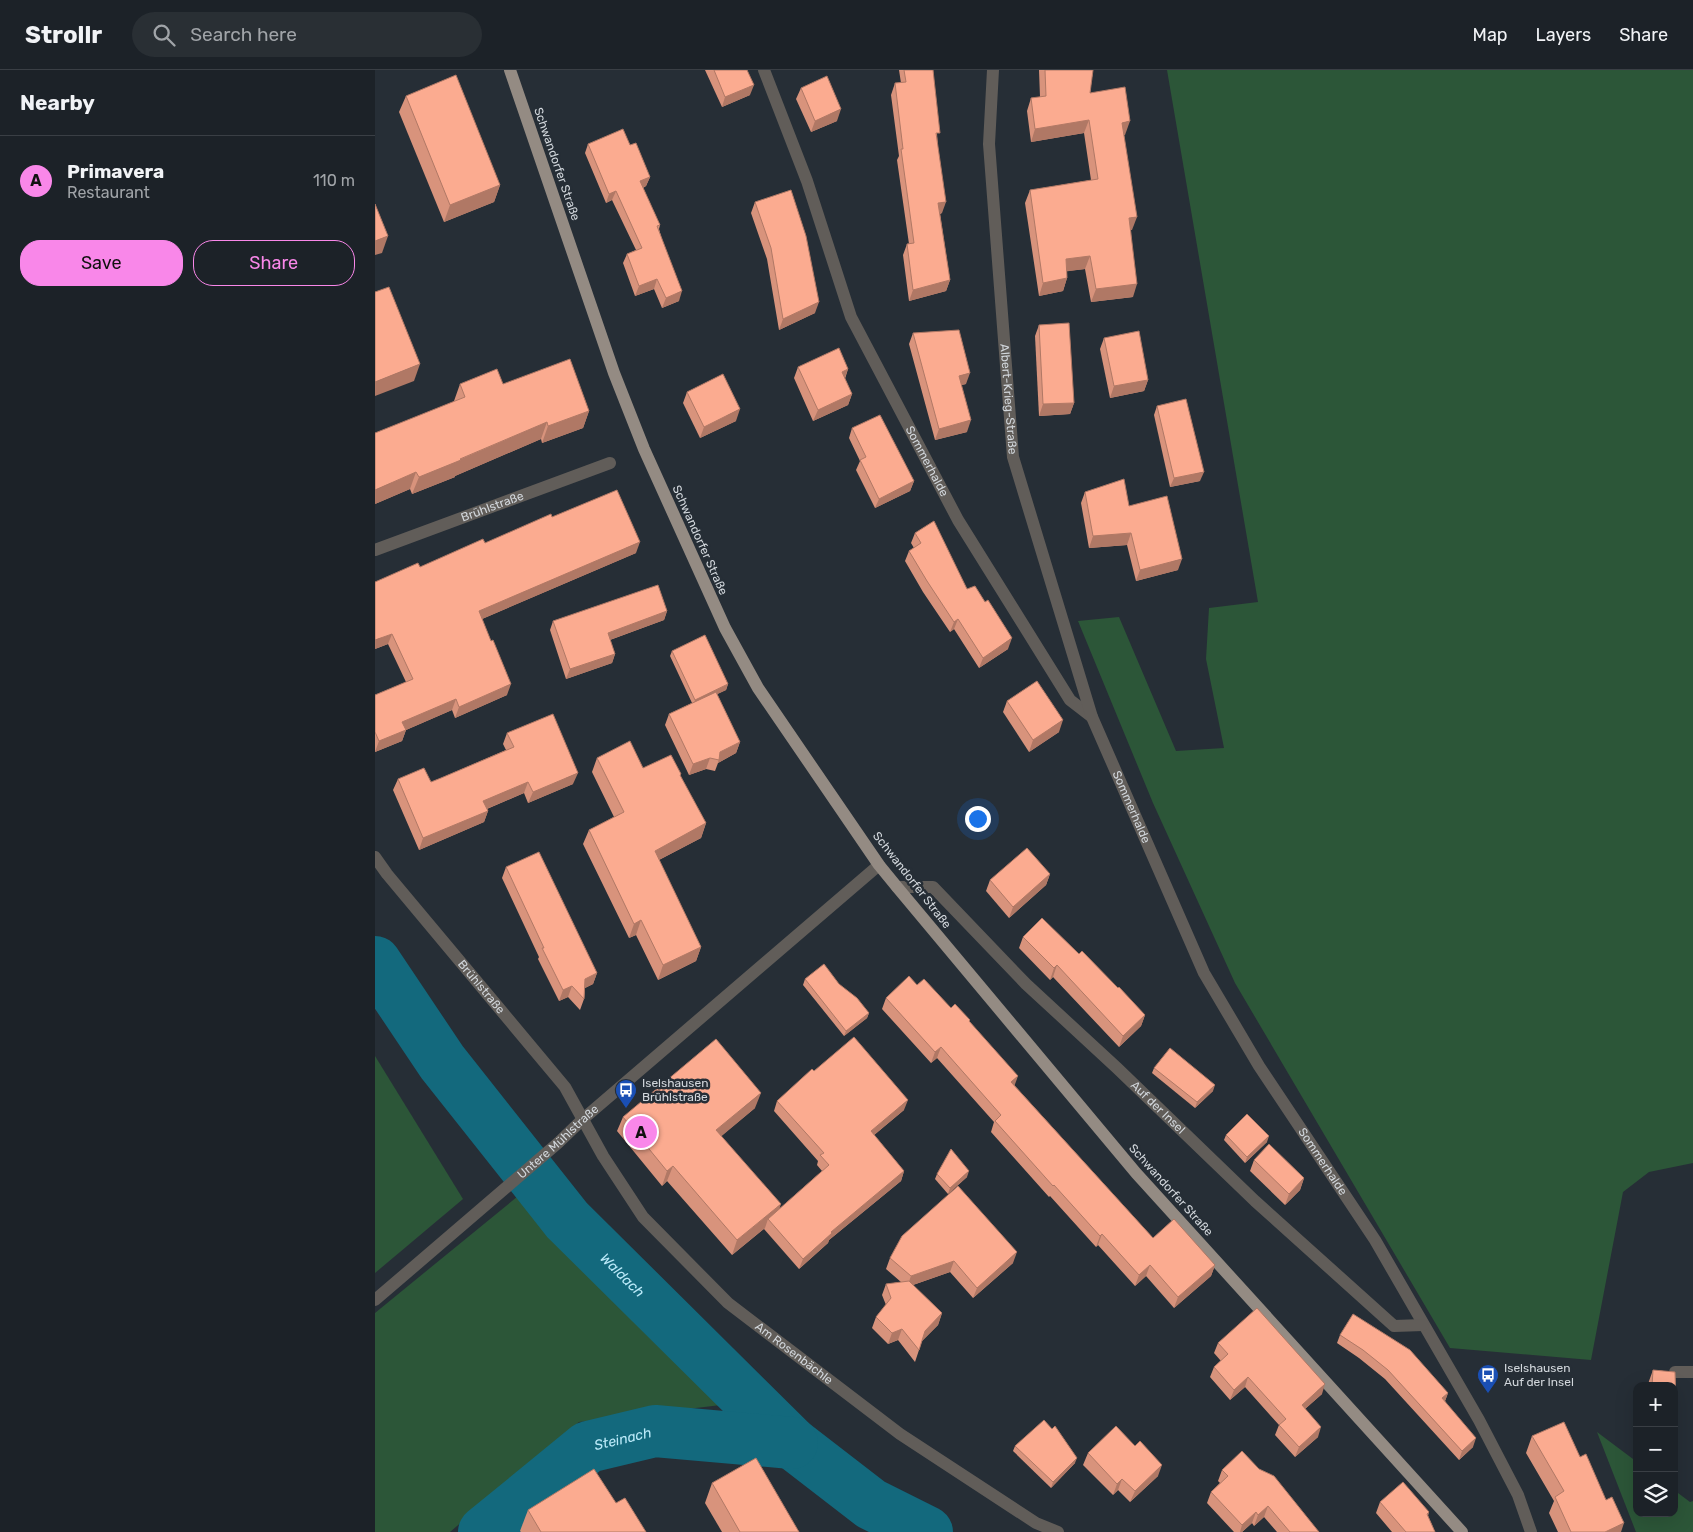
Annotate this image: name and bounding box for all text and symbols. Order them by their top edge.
search box [132,12,482,57]
text: Strollr [25,21,102,49]
icon: search [150,21,178,49]
text: Search here [190,23,297,46]
text: Map [1473,24,1508,46]
text: Layers [1536,24,1591,46]
text: Share [1619,24,1668,46]
text: Nearby [20,90,95,115]
street label: Schwandorfer Straße [531,106,583,223]
text: Primavera [67,160,164,183]
text: A [30,171,42,190]
text: 110 m [313,171,355,190]
text: Restaurant [67,183,150,202]
button: Save [20,240,183,286]
button: Share [193,240,355,286]
street label: Albert-Krieg-Straße [997,343,1020,455]
street label: Sommerhalde [903,424,951,499]
street label: Schwandorfer Straße [669,483,731,597]
street label: Brühlstraße [459,489,526,525]
street label: Sommerhalde [1109,769,1153,846]
your location [965,806,991,832]
street label: Schwandorfer Straße [870,829,954,931]
street label: Brühlstraße [455,957,508,1017]
place label: Iselshausen Brühlstraße [642,1076,708,1104]
bus stop icon: Iselshausen Brühlstraße [614,1078,638,1109]
street label: Auf der Insel [1128,1078,1188,1137]
street label: Untere Mühlstraße [515,1102,602,1182]
pin: A [625,1113,657,1151]
street label: Sommerhalde [1295,1125,1350,1198]
street label: Schwandorfer Straße [1126,1141,1216,1239]
water label: Waldach [597,1249,648,1301]
street label: Am Rosenbächle [752,1319,836,1387]
place label: Iselshausen Auf der Insel [1504,1361,1574,1389]
bus stop icon: Iselshausen Auf der Insel [1476,1363,1500,1394]
map controls [1633,1382,1678,1517]
button: + [1633,1382,1678,1427]
water label: Steinach [592,1424,653,1454]
button: − [1633,1427,1678,1472]
button: layers [1633,1472,1678,1517]

